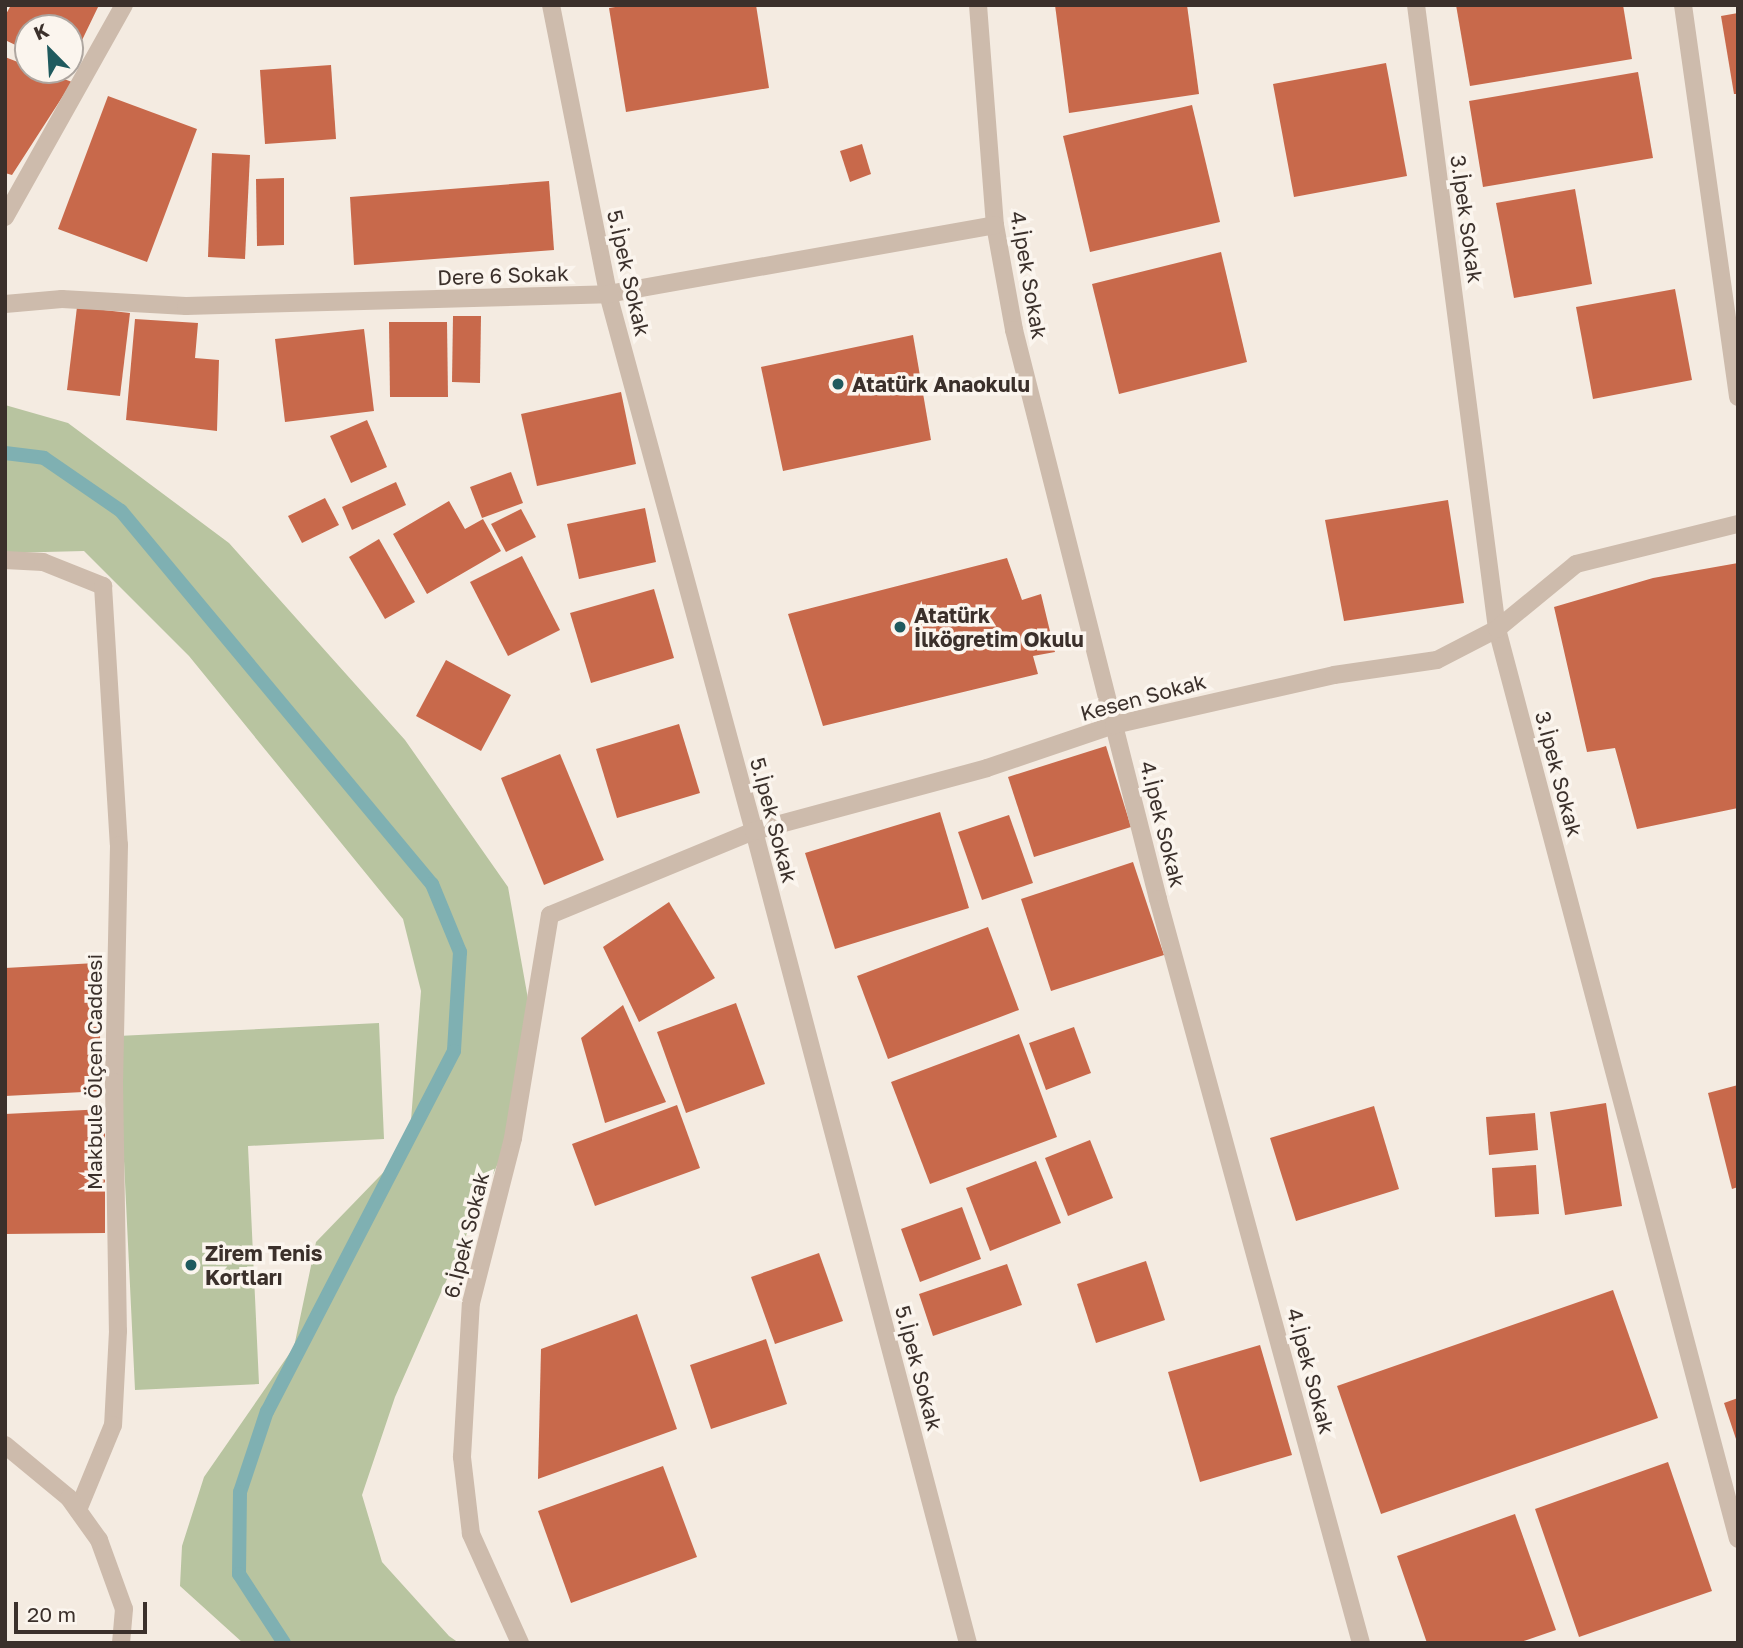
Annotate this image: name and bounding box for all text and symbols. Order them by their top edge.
north arrow [14,14,84,84]
text: K [30,18,52,44]
street label: 3.İpek Sokak [1446,153,1488,285]
street label: 5.İpek Sokak [602,207,656,339]
street label: 4.İpek Sokak [1005,209,1053,341]
street label: Dere 6 Sokak [437,260,569,290]
place label: Atatürk Anaokulu [852,371,1030,397]
marker: Atatürk Anaokulu [830,376,846,392]
place label: Atatürk İlköğretim Okulu [914,602,1084,652]
marker: Atatürk İlköğretim Okulu [892,619,908,635]
street label: Kesen Sokak [1077,668,1209,726]
street label: 3.İpek Sokak [1530,709,1588,839]
street label: 5.İpek Sokak [745,755,803,885]
street label: 4.İpek Sokak [1135,758,1191,890]
street label: Makbule Ölçen Caddesi [81,954,107,1190]
street label: 6.İpek Sokak [438,1169,494,1301]
place label: Zirem Tenis Kortları [205,1240,322,1290]
marker: Zirem Tenis Kortları [183,1257,199,1273]
street label: 5.İpek Sokak [890,1303,948,1433]
street label: 4.İpek Sokak [1282,1305,1340,1437]
scale bar [18,1588,150,1632]
text: 20 m [27,1601,76,1627]

